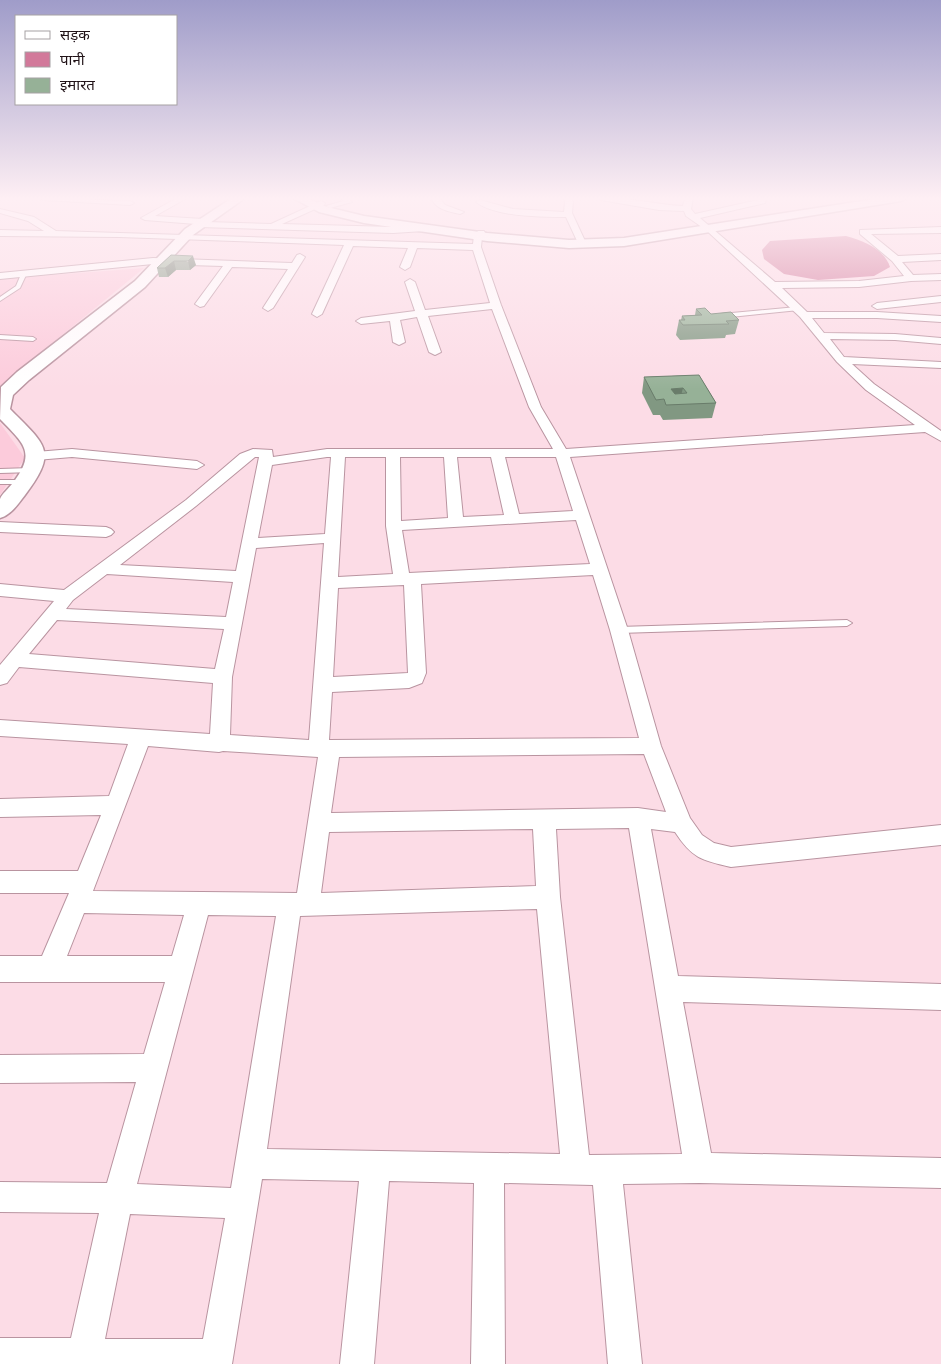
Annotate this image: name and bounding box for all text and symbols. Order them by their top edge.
legend [15,15,178,105]
text: सड़क [60,25,90,44]
text: पानी [60,50,86,69]
text: इमारत [60,75,95,94]

